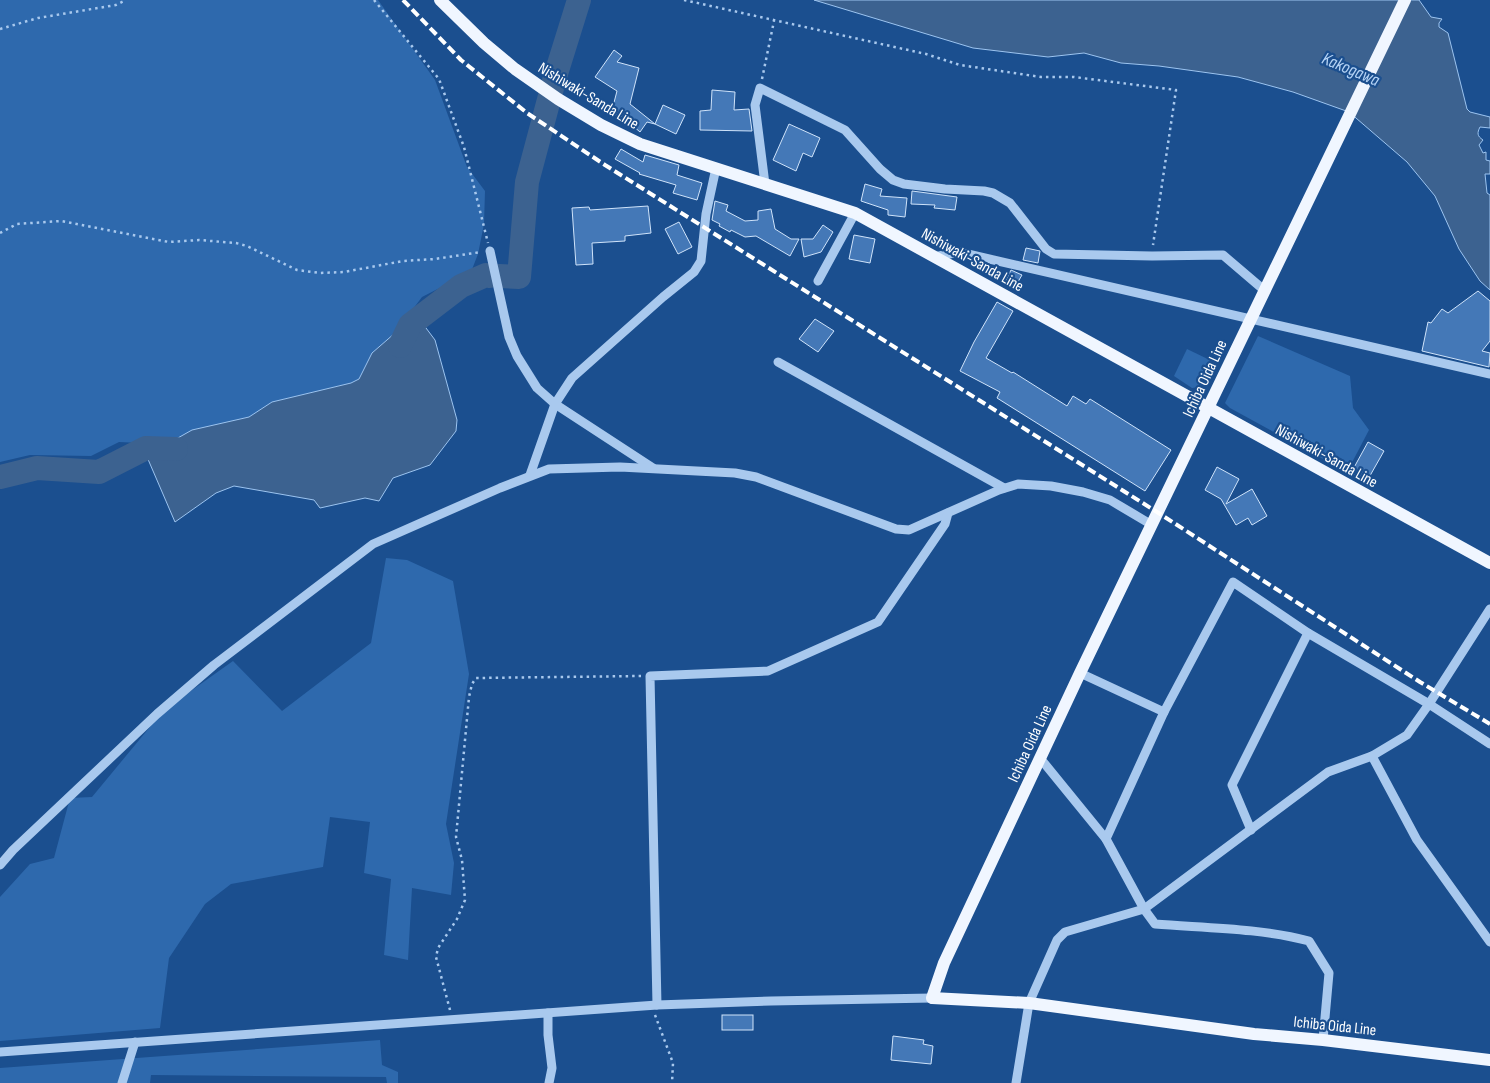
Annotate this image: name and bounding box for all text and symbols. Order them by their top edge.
water label: Kakogawa [1319,48,1383,91]
street label: Nishiwaki-Sanda Line [535,59,642,134]
street label: Nishiwaki-Sanda Line [918,224,1027,296]
street label: Ichiba Oida Line [1179,337,1232,420]
street label: Nishiwaki-Sanda Line [1272,420,1381,492]
street label: Ichiba Oida Line [1004,702,1057,785]
street label: Ichiba Oida Line [1292,1013,1377,1040]

